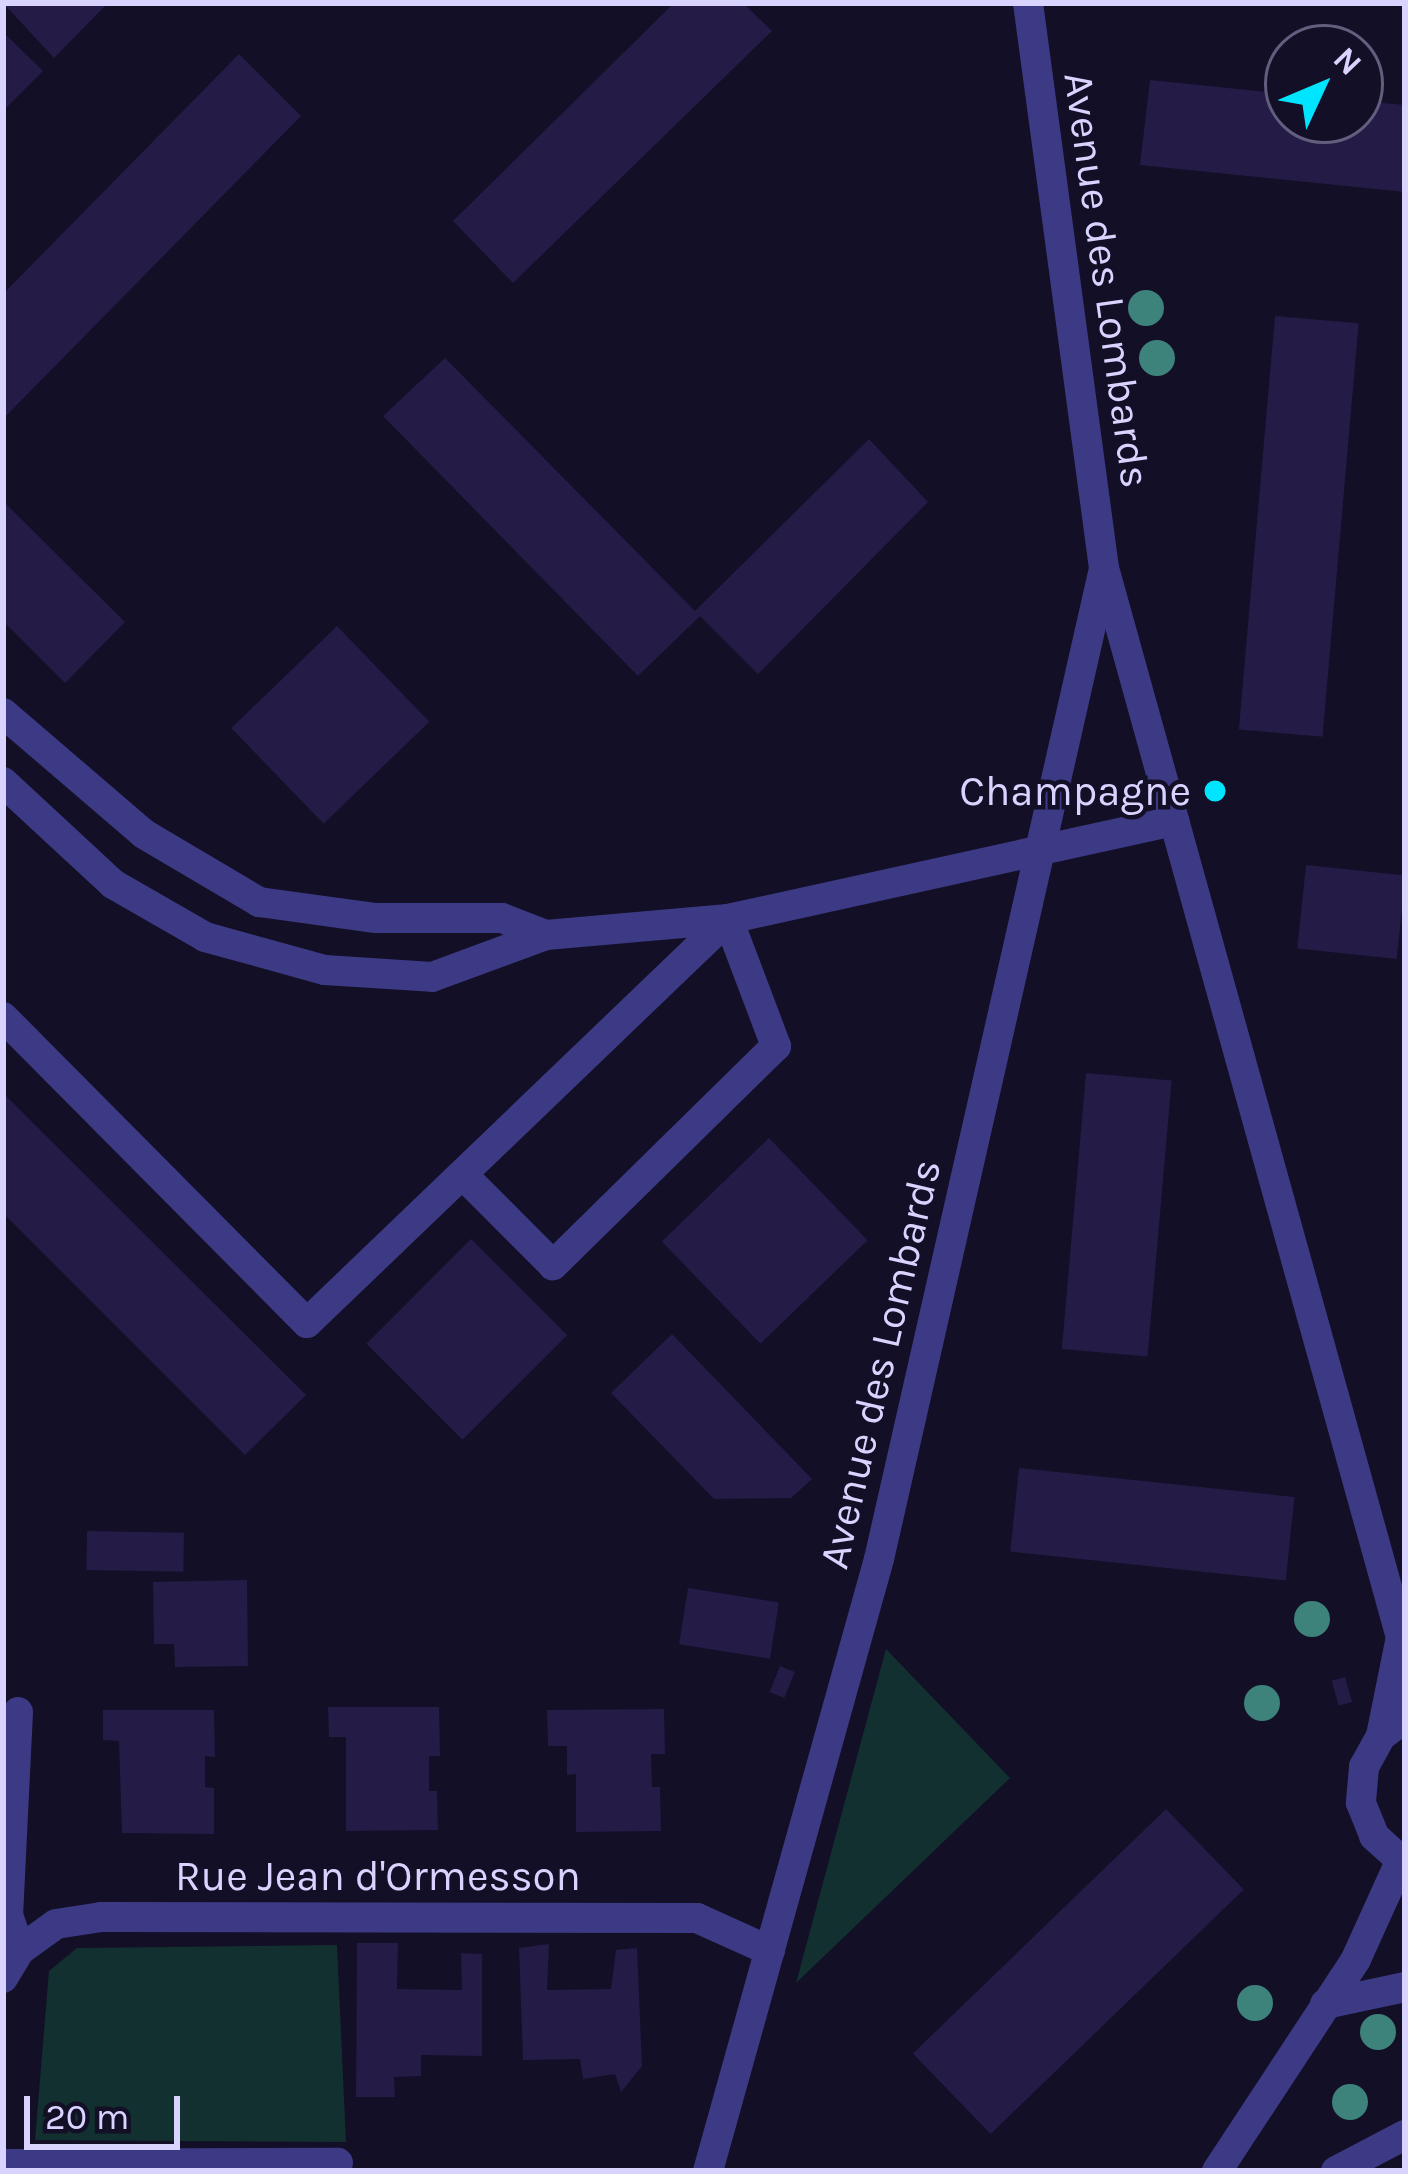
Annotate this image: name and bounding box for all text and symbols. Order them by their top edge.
north arrow [1264,24,1384,144]
text: N [1326,39,1370,83]
street label: Avenue des Lombards [1053,69,1161,491]
place label: Champagne [959,766,1191,816]
marker: Champagne [1202,778,1228,804]
street label: Avenue des Lombards [808,1154,952,1574]
street label: Rue Jean d'Ormesson [175,1851,581,1901]
scale bar [30,2072,186,2146]
text: 20 m [45,2096,129,2138]

